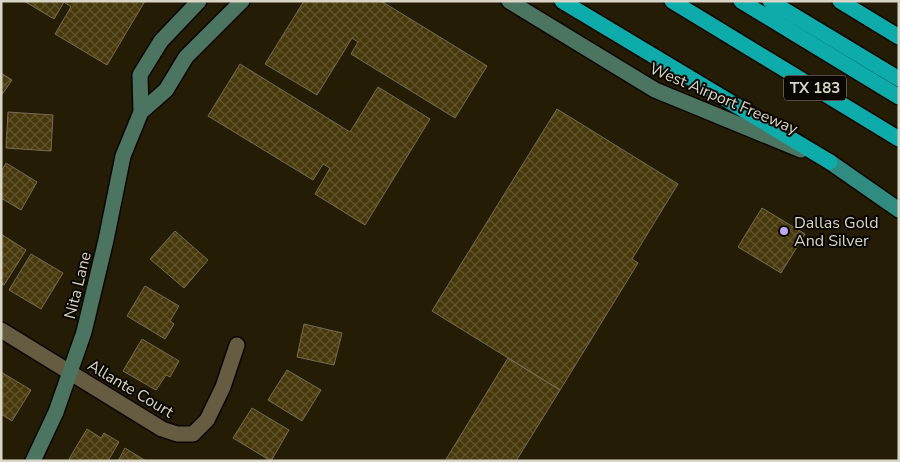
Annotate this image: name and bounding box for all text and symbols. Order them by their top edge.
street label: West Airport Freeway [646,58,802,140]
road number: TX 183 [784,76,846,100]
place label: Dallas Gold And Silver [794,212,879,252]
marker: Dallas Gold And Silver [778,225,790,237]
street label: Nita Lane [59,249,97,321]
street label: Allante Court [83,355,178,423]

